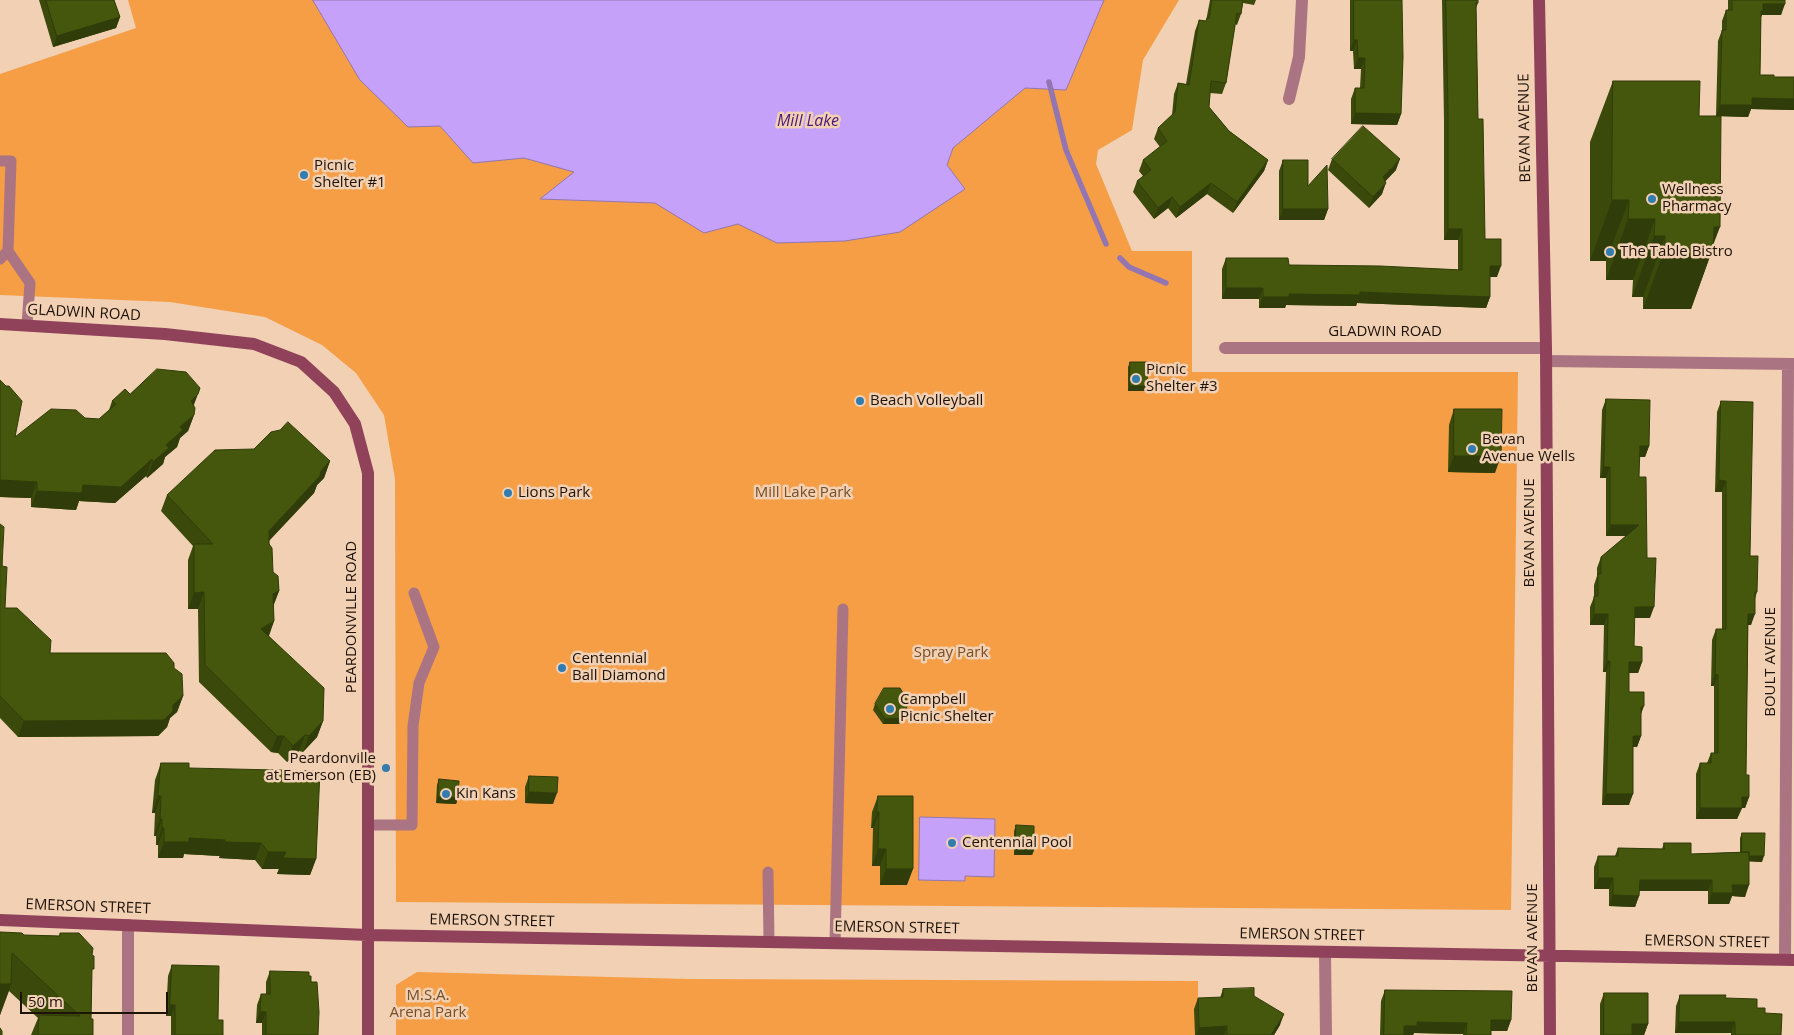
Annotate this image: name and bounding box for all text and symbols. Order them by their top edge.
street label: BEVAN AVENUE [1515,73,1535,183]
water label: Mill Lake [777,111,839,131]
place label: Picnic Shelter #1 [314,157,386,192]
marker: Picnic Shelter #1 [298,169,310,181]
place label: Wellness Pharmacy [1662,181,1732,216]
marker: Wellness Pharmacy [1646,193,1658,205]
place label: The Table Bistro [1620,243,1733,261]
marker: The Table Bistro [1604,246,1616,258]
street label: GLADWIN ROAD [27,301,141,325]
street label: GLADWIN ROAD [1328,323,1442,341]
place label: Picnic Shelter #3 [1146,361,1218,396]
marker: Picnic Shelter #3 [1130,373,1142,385]
place label: Beach Volleyball [870,392,983,410]
marker: Beach Volleyball [854,395,866,407]
place label: Bevan Avenue Wells [1482,431,1575,466]
marker: Bevan Avenue Wells [1466,443,1478,455]
street label: BEVAN AVENUE [1521,479,1539,587]
place label: Lions Park [518,484,590,502]
park label: Mill Lake Park [755,484,851,502]
marker: Lions Park [502,487,514,499]
street label: PEARDONVILLE ROAD [343,541,361,693]
street label: BOULT AVENUE [1762,607,1780,717]
park label: Spray Park [914,644,988,662]
place label: Centennial Ball Diamond [572,650,666,685]
marker: Centennial Ball Diamond [556,662,568,674]
place label: Campbell Picnic Shelter [900,691,994,726]
marker: Campbell Picnic Shelter [884,703,896,715]
place label: Peardonville at Emerson (EB) [266,750,376,785]
marker: Peardonville at Emerson (EB) [380,762,392,774]
place label: Kin Kans [456,785,516,803]
marker: Kin Kans [440,788,452,800]
place label: Centennial Pool [962,834,1072,852]
marker: Centennial Pool [946,837,958,849]
street label: BEVAN AVENUE [1524,884,1542,992]
street label: EMERSON STREET [25,896,151,918]
street label: EMERSON STREET [429,911,555,931]
street label: EMERSON STREET [834,918,960,938]
street label: EMERSON STREET [1239,925,1365,945]
street label: EMERSON STREET [1644,932,1770,952]
scale bar [22,982,170,1014]
park label: M.S.A. Arena Park [390,987,466,1022]
text: 50 m [28,991,63,1011]

